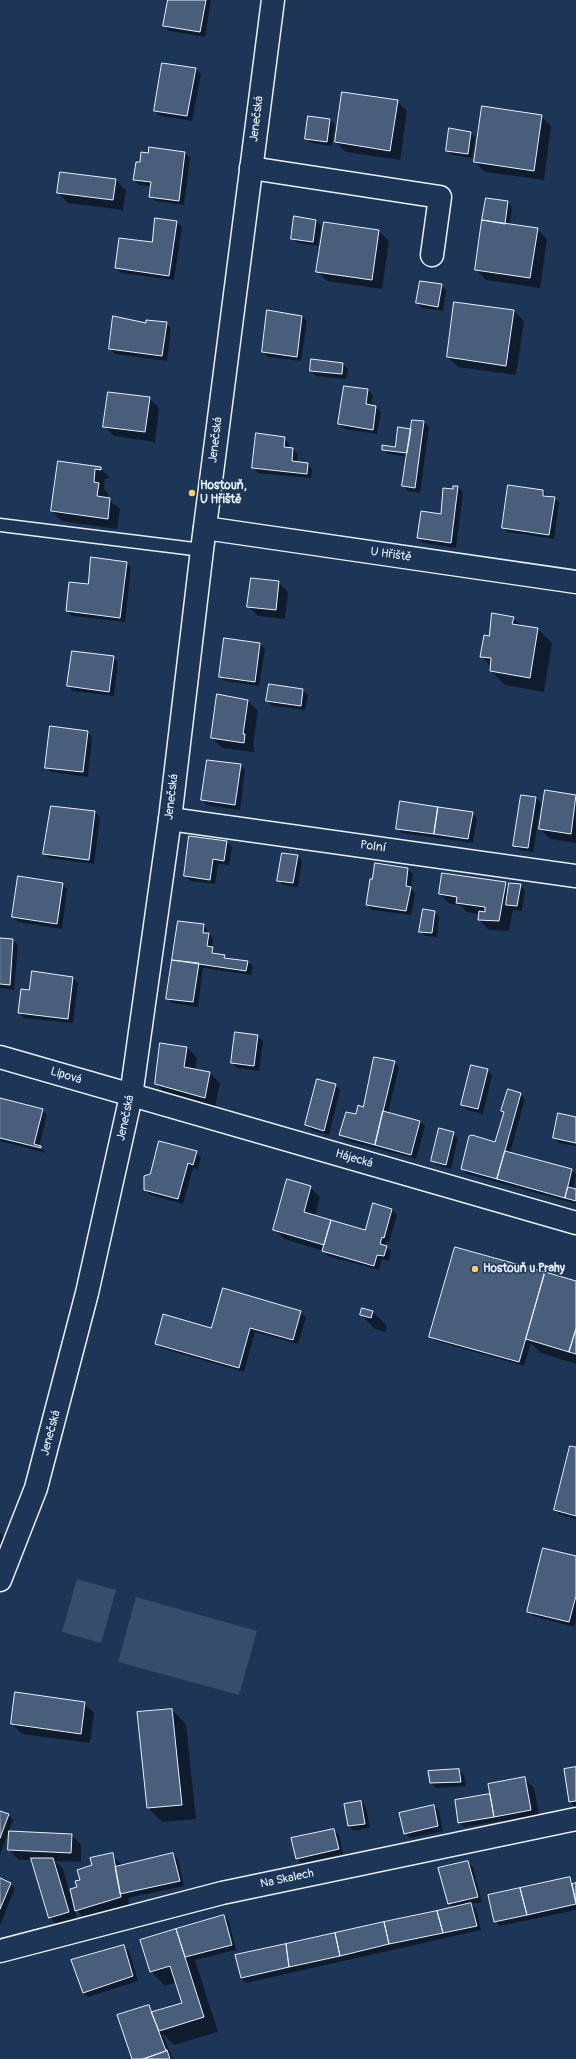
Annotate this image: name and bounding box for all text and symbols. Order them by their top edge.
street label: Jenečská [247,95,267,143]
street label: Jenečská [206,416,226,464]
place label: Hostouň, U Hřiště [200,479,247,507]
marker: Hostouň, U Hřiště [187,488,197,498]
street label: U Hřiště [369,545,413,565]
street label: Jenečská [162,773,182,821]
street label: Polní [359,838,387,856]
street label: Lipová [49,1064,83,1088]
street label: Jenečská [114,1094,138,1142]
street label: Hájecká [333,1147,375,1171]
place label: Hostouň u Prahy [483,1262,565,1276]
marker: Hostouň u Prahy [470,1264,480,1274]
street label: Jenečská [38,1409,64,1457]
street label: Na Skalech [259,1866,315,1892]

